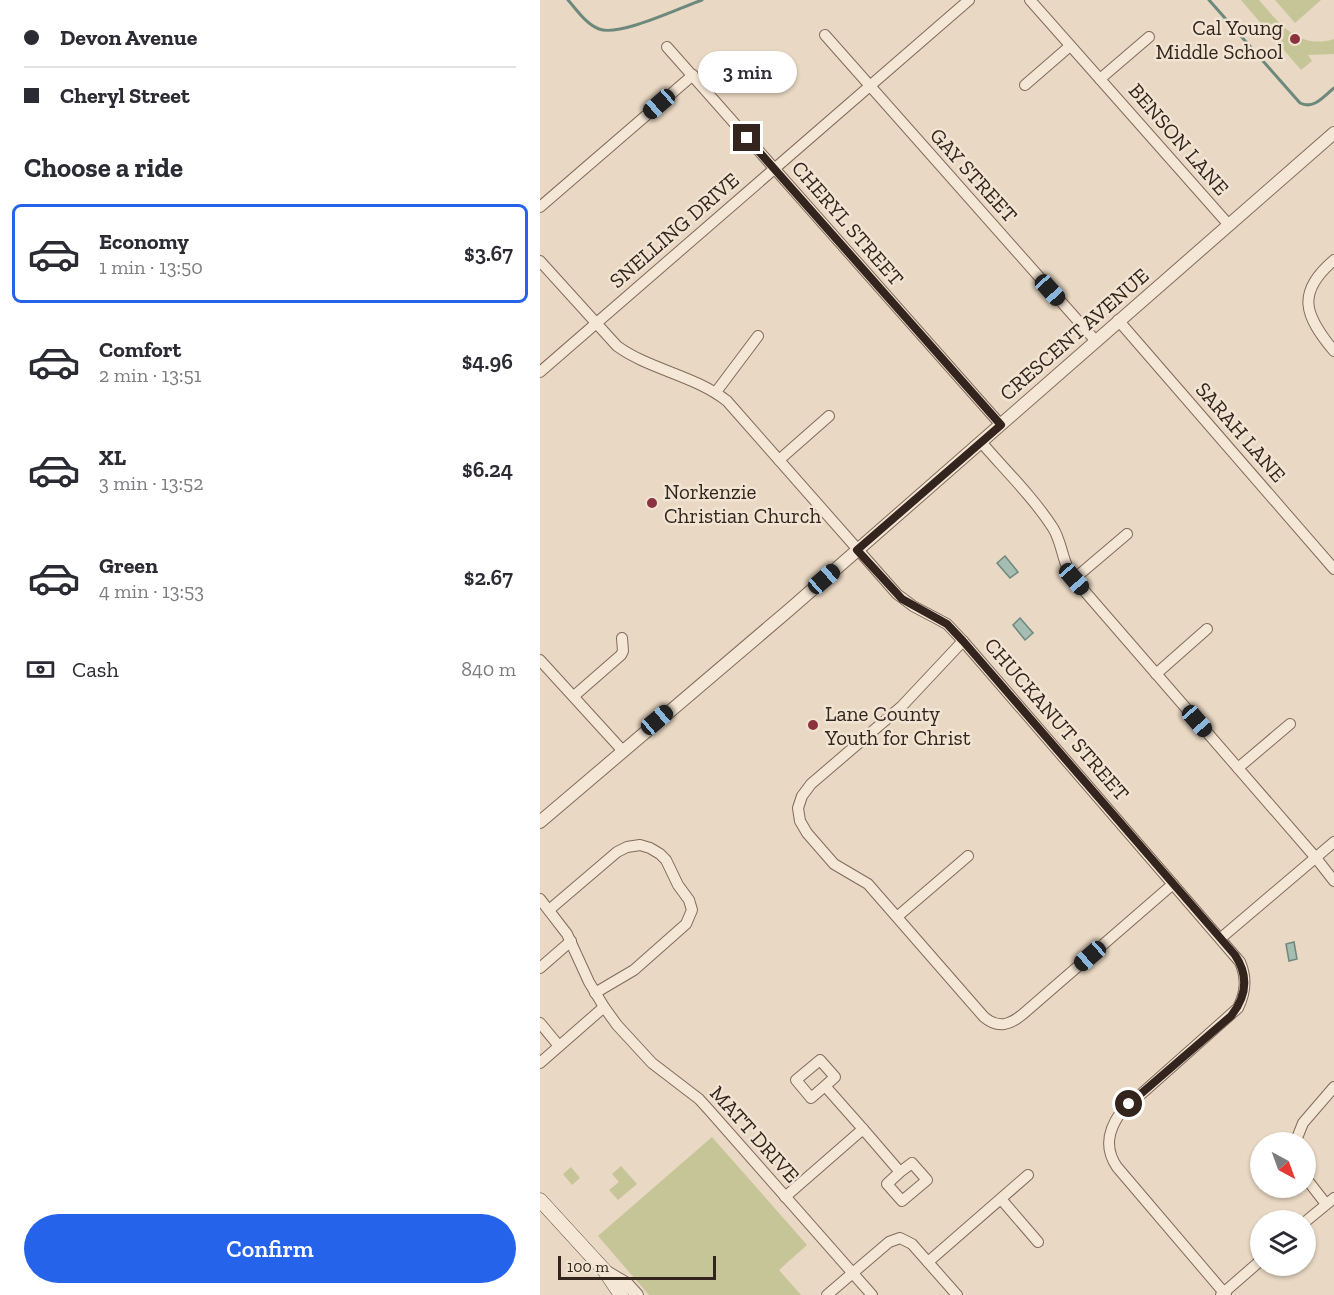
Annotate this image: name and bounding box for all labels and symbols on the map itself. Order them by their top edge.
place label: Cal Young Middle School [1156,15,1283,64]
marker: Cal Young Middle School [1288,32,1302,46]
callout: 3 min [698,51,796,93]
street label: BENSON LANE [1124,78,1234,200]
car [640,85,678,123]
street label: GAY STREET [925,123,1023,227]
route end [733,124,760,151]
street label: CHERYL STREET [787,155,909,291]
street label: SNELLING DRIVE [604,167,744,293]
street label: CRESCENT AVENUE [994,262,1154,406]
car [1031,271,1069,309]
street label: SARAH LANE [1191,377,1291,487]
place label: Norkenzie Christian Church [664,479,821,528]
marker: Norkenzie Christian Church [645,496,659,510]
car [805,560,843,598]
car [1055,560,1093,598]
street label: CHUCKANUT STREET [979,632,1135,806]
place label: Lane County Youth for Christ [824,701,971,750]
car [637,702,677,738]
car [1178,702,1216,740]
marker: Lane County Youth for Christ [806,718,820,732]
car [1071,937,1109,975]
street label: MATT DRIVE [705,1080,805,1188]
route start [1115,1090,1142,1117]
north arrow [1250,1132,1316,1198]
scale bar [558,1253,716,1280]

